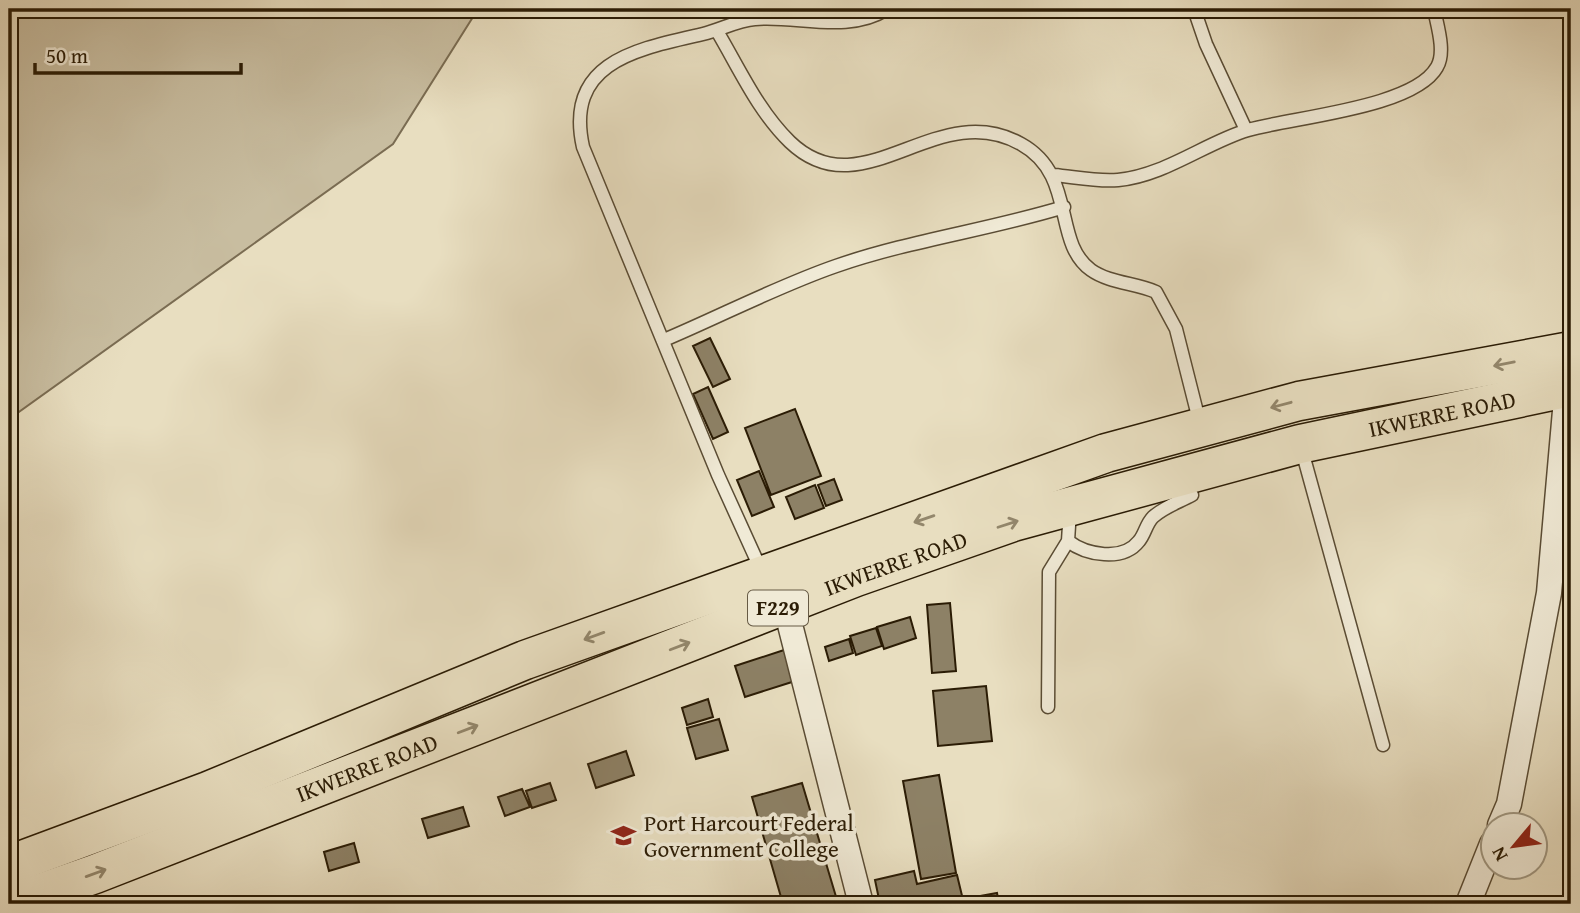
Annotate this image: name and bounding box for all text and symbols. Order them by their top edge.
scale bar [35,32,242,76]
text: 50 m [46,40,88,71]
one-way arrow [1493,358,1516,371]
street label: IKWERRE ROAD [1365,382,1519,445]
one-way arrow [1270,400,1292,413]
one-way arrow [914,514,936,526]
one-way arrow [997,517,1019,529]
street label: IKWERRE ROAD [819,522,972,604]
road number: F229 [748,590,808,626]
one-way arrow [584,631,606,643]
one-way arrow [669,639,691,652]
one-way arrow [457,721,479,734]
street label: IKWERRE ROAD [291,725,442,810]
place label: Port Harcourt Federal Government College [644,806,854,865]
north arrow [1478,811,1548,881]
school or university icon: Port Harcourt Federal Government College [610,822,638,850]
text: N [1484,842,1514,867]
one-way arrow [85,866,107,878]

